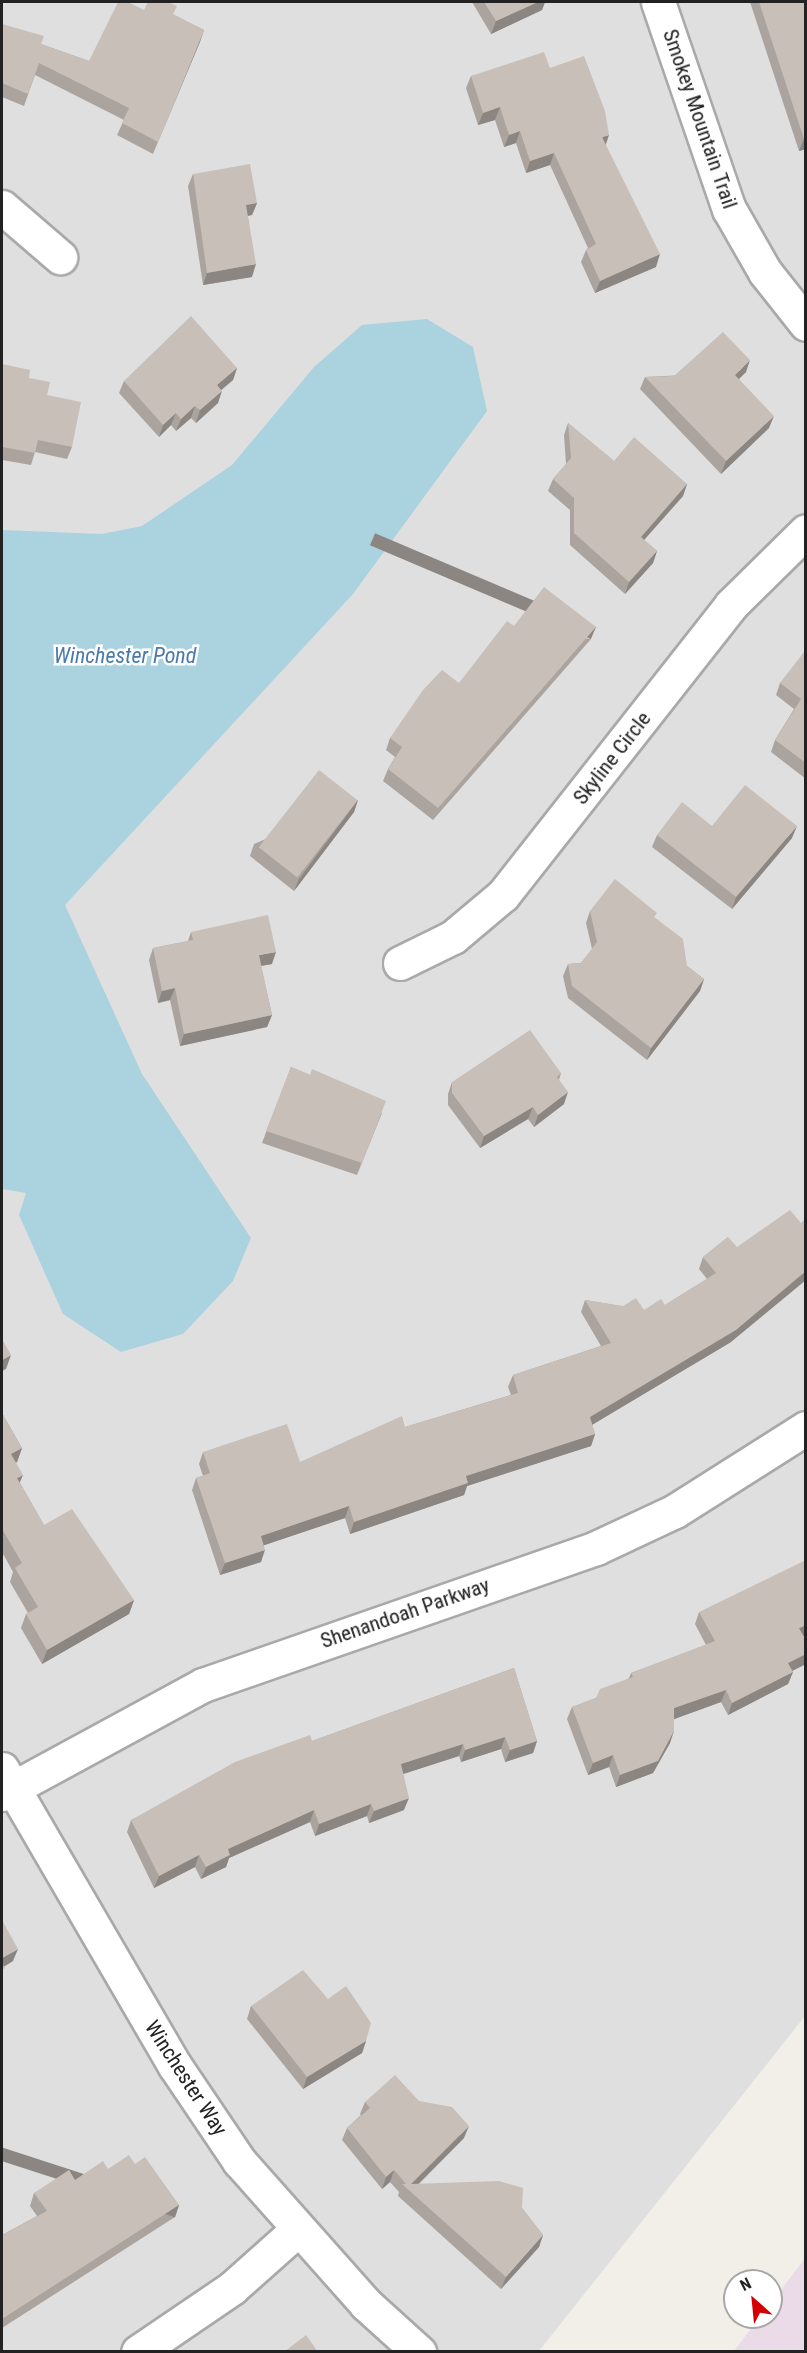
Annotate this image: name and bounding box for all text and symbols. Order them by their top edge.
street label: Smokey Mountain Trail [657,26,743,212]
water label: Winchester Pond [54,643,196,669]
street label: Skyline Circle [568,707,656,809]
street label: Shenandoah Parkway [317,1572,493,1654]
street label: Winchester Way [140,2016,232,2140]
north arrow [723,2269,783,2329]
text: N [737,2274,754,2295]

